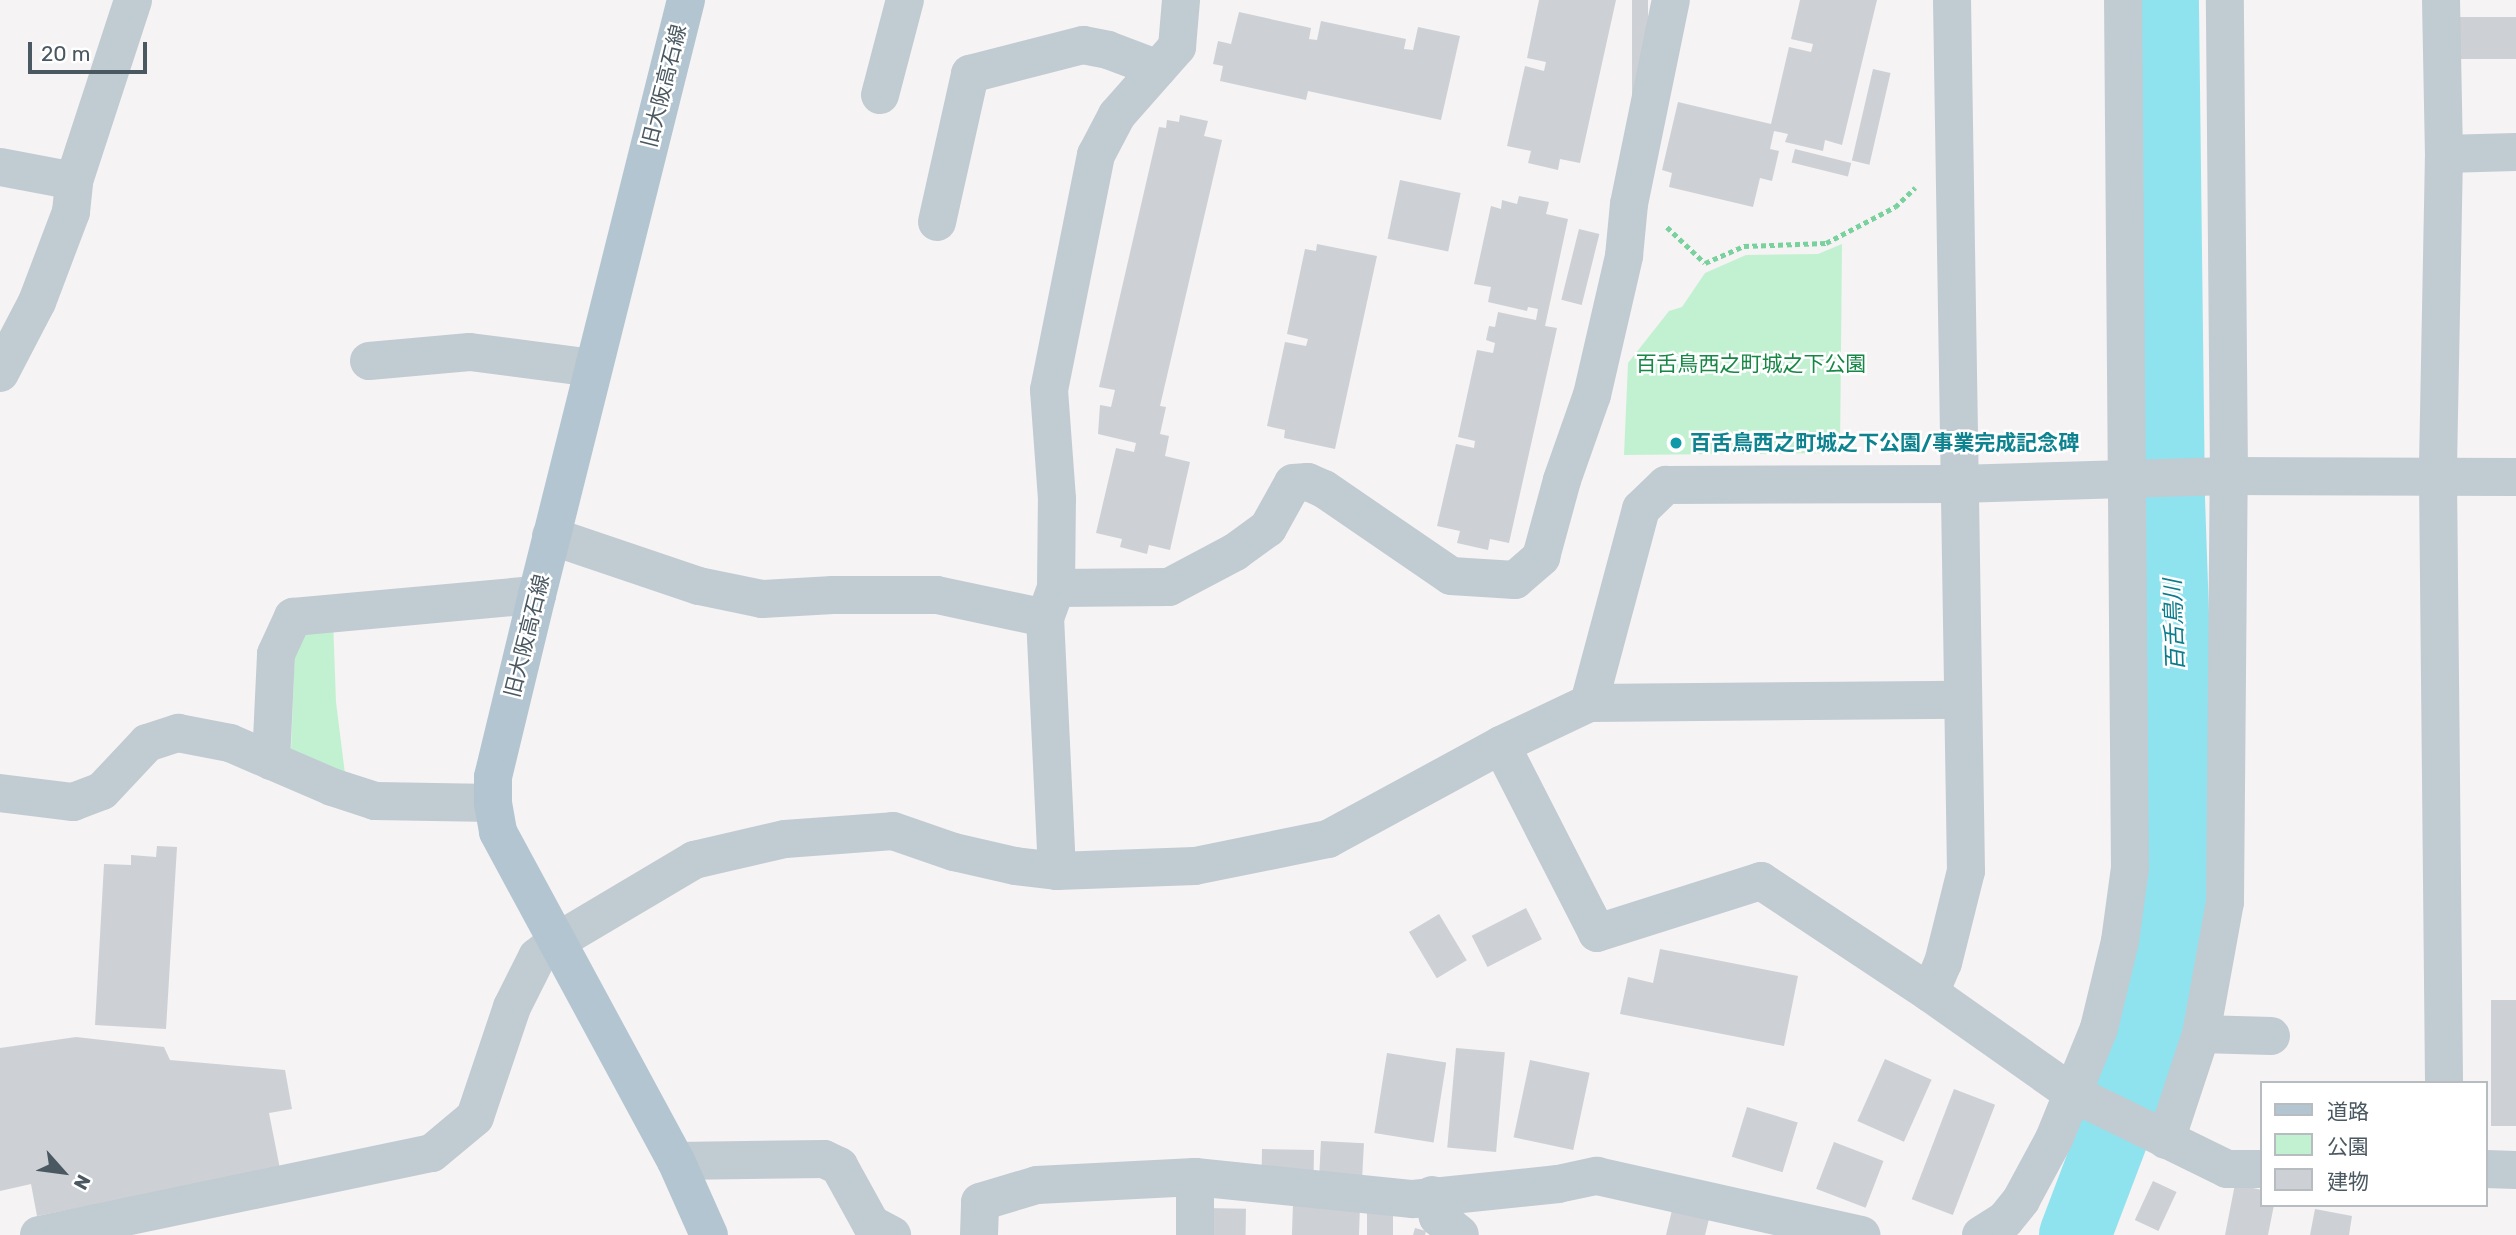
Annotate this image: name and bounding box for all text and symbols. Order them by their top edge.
street label: 旧大阪高石線 [637,22,691,150]
scale bar [32,28,150,72]
text: 20 m [41,41,90,66]
park label: 百舌鳥西之町城之下公園 [1636,351,1866,377]
place label: 百舌鳥西之町城之下公園/事業完成記念碑 [1690,430,2079,456]
marker: 百舌鳥西之町城之下公園/事業完成記念碑 [1668,435,1684,451]
street label: 旧大阪高石線 [500,572,554,700]
water label: 百舌鳥川 [2159,579,2189,671]
legend [2260,1081,2488,1207]
text: 道路 [2327,1099,2369,1124]
text: 公園 [2327,1134,2369,1159]
north arrow [28,1137,98,1207]
text: 建物 [2327,1169,2369,1194]
text: N [69,1171,95,1194]

